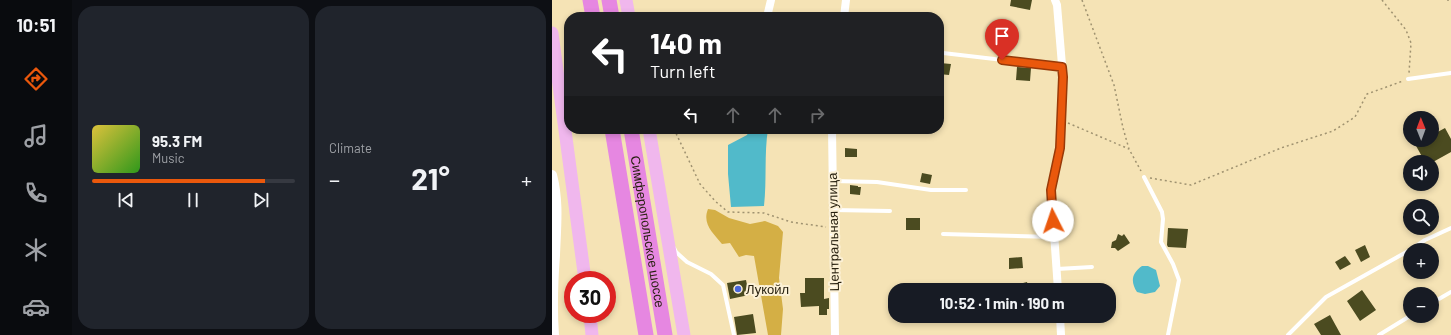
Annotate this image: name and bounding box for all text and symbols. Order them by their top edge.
text: 10:51 [16,14,56,36]
pin [985,19,1019,60]
icon: arrive [991,25,1013,47]
text: 140 m [650,26,722,60]
icon: left [584,28,636,80]
text: Turn left [650,60,716,82]
icon: directions [22,65,50,93]
icon: left [680,104,702,126]
icon: ahead [722,104,744,126]
icon: ahead [764,104,786,126]
icon: right [806,104,828,126]
north arrow [1403,111,1439,147]
map controls [1403,111,1439,323]
icon: music [22,122,50,150]
text: 95.3 FM [152,132,202,150]
text: Climate [329,140,372,156]
text: Music [152,150,185,166]
street label: Симферопольское шоссе [628,154,668,309]
button: sound [1403,155,1439,191]
text: 21° [411,160,450,196]
text: − [329,166,340,192]
text: + [521,166,532,192]
street label: Центральная улица [824,172,842,291]
icon: phone [22,179,50,207]
icon: previous [115,189,137,211]
icon: pause [182,189,204,211]
icon: next [250,189,272,211]
button: search [1403,199,1439,235]
position arrow [1032,200,1074,242]
icon: climate [22,236,50,264]
button: + [1403,243,1439,279]
speed limit sign: 30 [564,271,616,323]
place label: Лукойл [746,281,789,297]
marker: Лукойл [733,284,743,294]
button: − [1403,287,1439,323]
icon: car [22,293,50,321]
text: 10:52 · 1 min · 190 m [939,294,1065,312]

